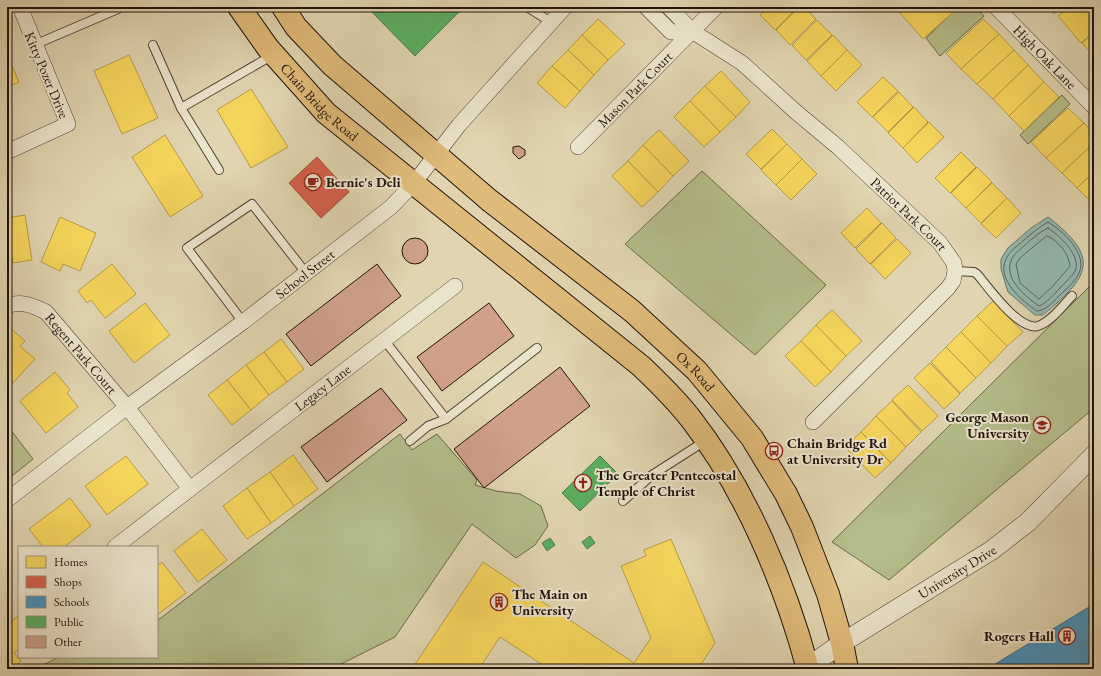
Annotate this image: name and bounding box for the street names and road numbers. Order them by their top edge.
street label: High Oak Lane [1009,21,1081,93]
street label: Kitty Pozer Drive [21,29,74,122]
street label: Mason Park Court [593,47,677,131]
street label: Chain Bridge Road [277,59,363,145]
street label: Patriot Park Court [867,173,952,255]
street label: School Street [272,245,339,303]
street label: Regent Park Court [41,309,121,398]
street label: Ox Road [672,347,720,396]
street label: Legacy Lane [291,360,355,415]
street label: University Drive [915,541,1000,603]

